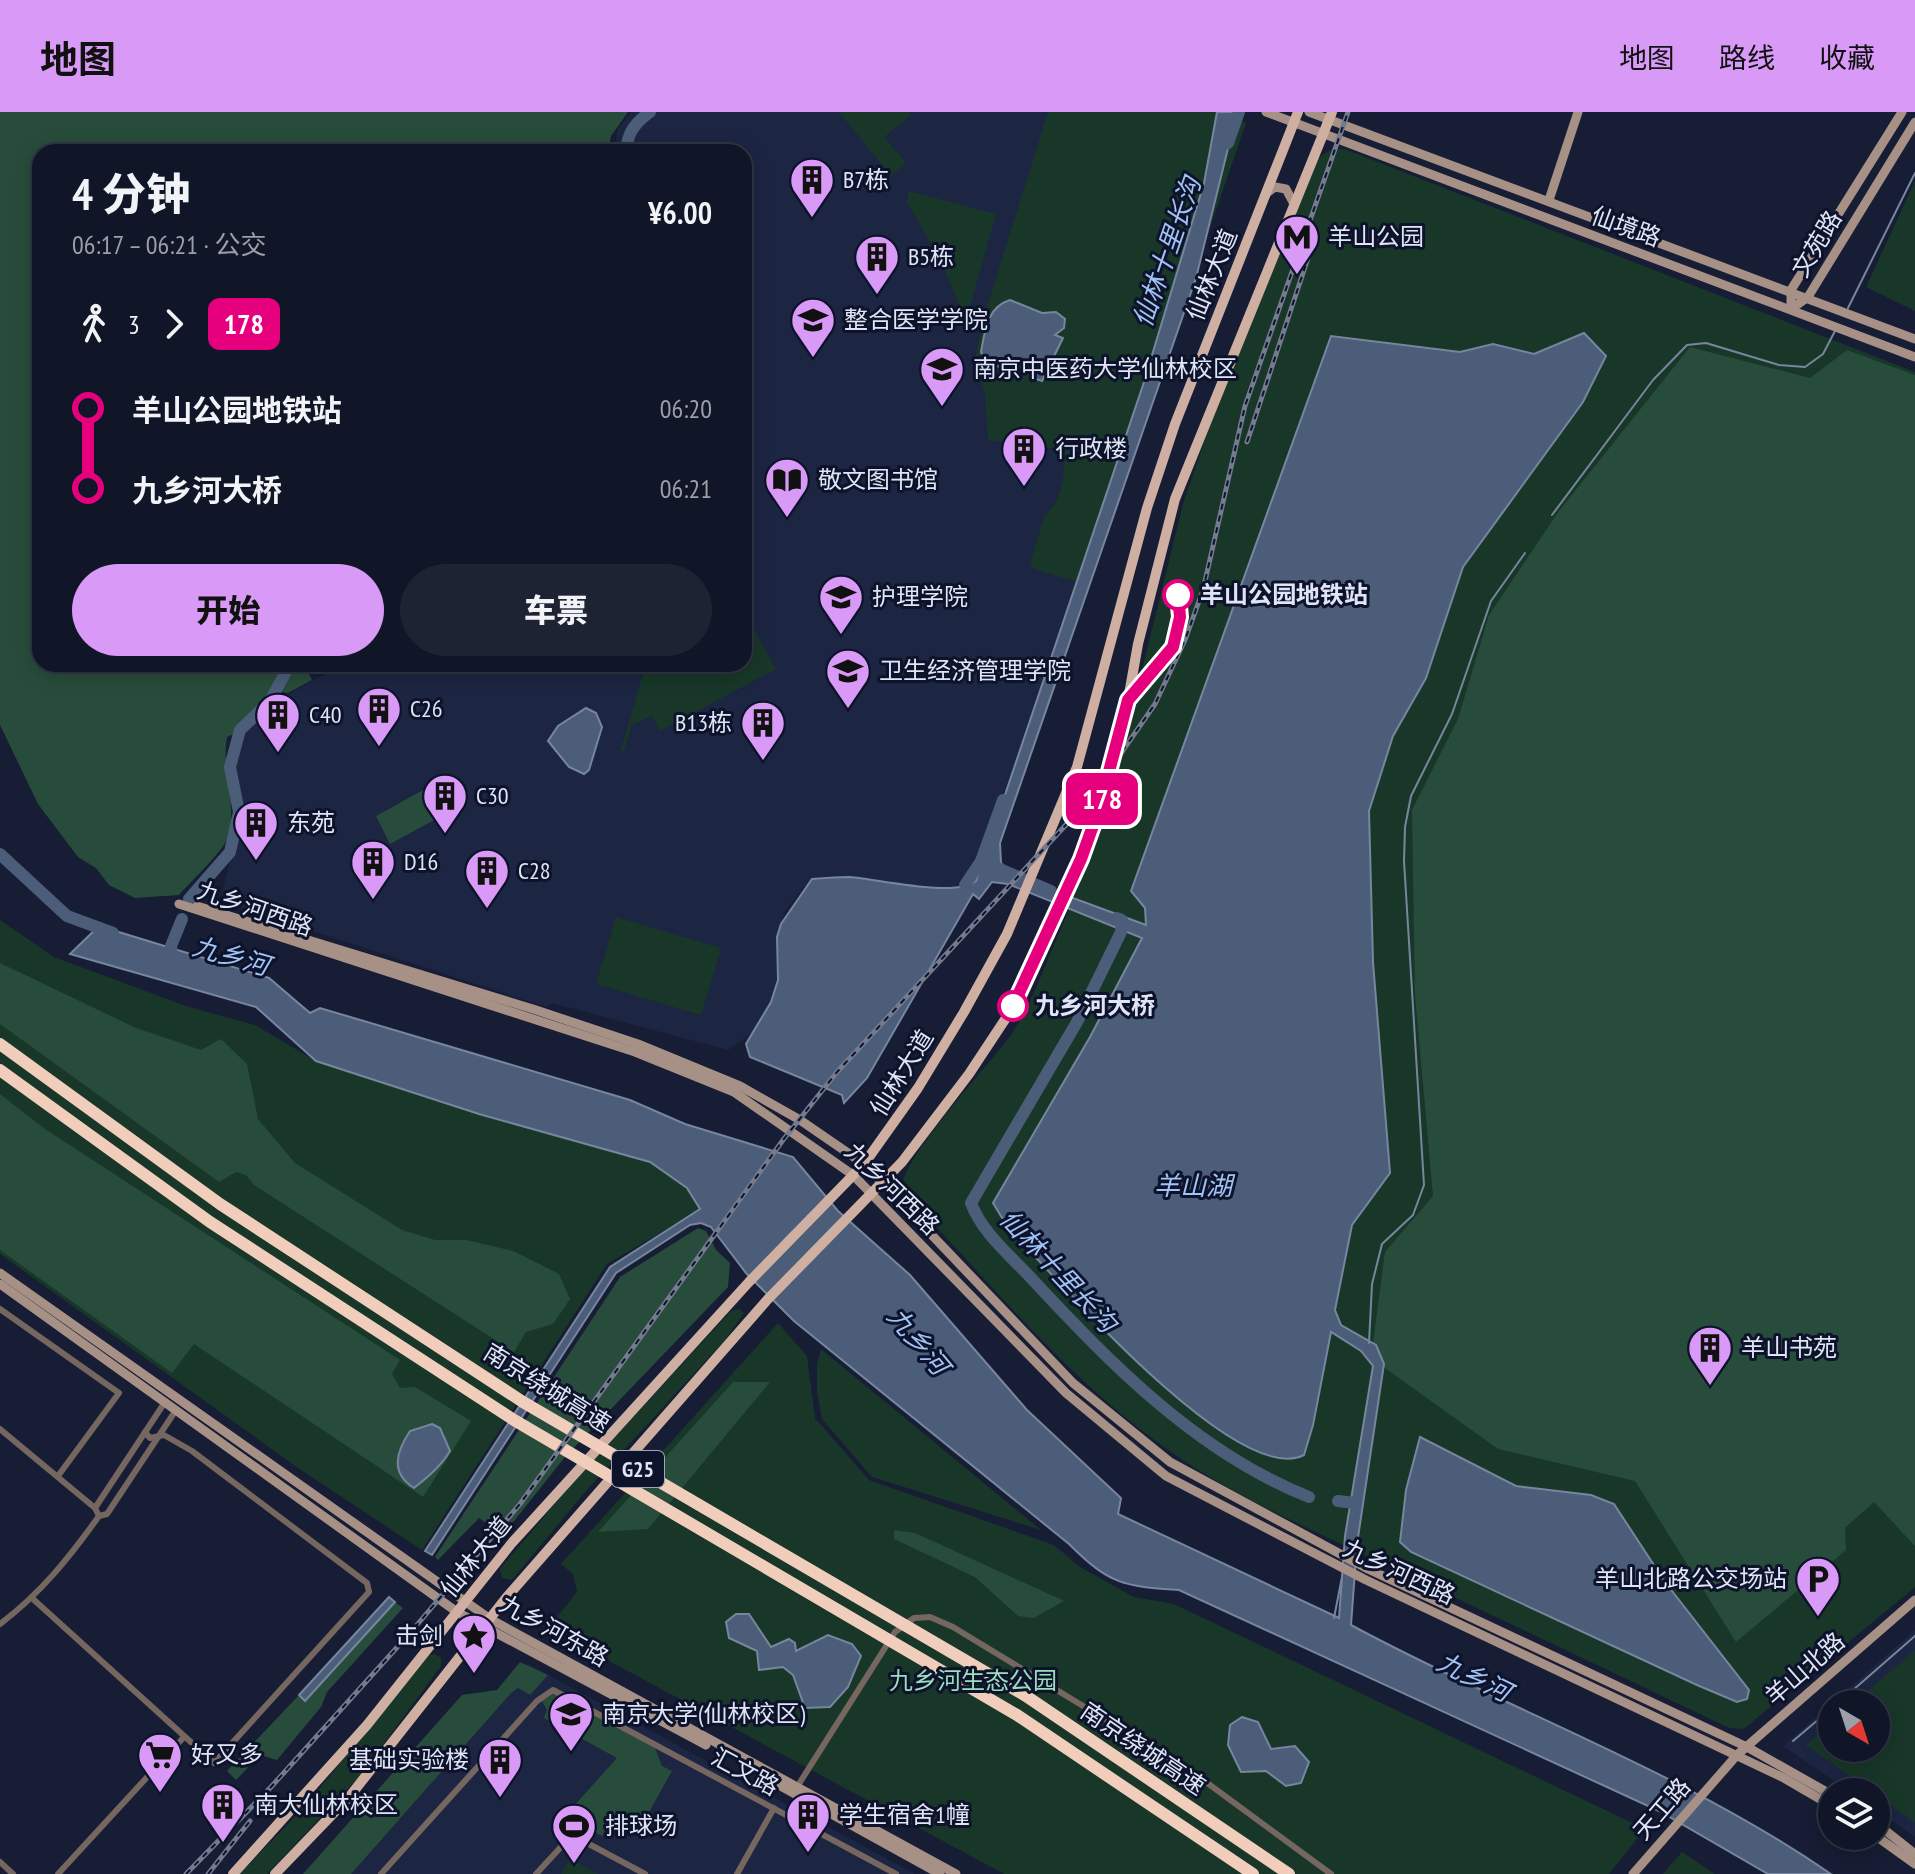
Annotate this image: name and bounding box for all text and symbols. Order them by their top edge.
text: 地图 [40,34,116,83]
text: 地图 [1619,39,1675,76]
text: 路线 [1719,39,1775,76]
text: 收藏 [1819,39,1875,76]
building icon: B7栋 [788,156,836,219]
place label: B7栋 [843,164,889,195]
text: 4 分钟 [72,165,190,222]
water label: 仙林十里长沟 [1126,170,1208,331]
text: ¥6.00 [648,193,712,232]
street label: 仙境路 [1587,200,1665,253]
street label: 文苑路 [1785,205,1848,283]
metro station icon: 羊山公园 [1273,213,1321,276]
place label: 羊山公园 [1328,221,1424,252]
street label: 仙林大道 [1179,225,1244,325]
text: 06:17 – 06:21 · 公交 [72,228,267,261]
building icon: B5栋 [853,233,901,296]
place label: B5栋 [908,241,954,272]
school or university icon: 整合医学学院 [789,296,837,359]
icon: walk [72,302,116,346]
icon: forward [152,302,196,346]
place label: 整合医学学院 [844,304,988,335]
text: 178 [224,305,264,342]
text: 3 [128,308,140,341]
school or university icon: 南京中医药大学仙林校区 [918,345,966,408]
place label: 南京中医药大学仙林校区 [973,353,1237,384]
text: 羊山公园地铁站 [132,390,342,429]
text: 06:20 [660,392,712,425]
building icon: 行政楼 [1000,425,1048,488]
place label: 行政楼 [1055,433,1127,464]
library icon: 敬文图书馆 [763,456,811,519]
place label: 敬文图书馆 [818,464,938,495]
text: 九乡河大桥 [132,470,282,509]
text: 06:21 [660,472,712,505]
button: 开始 [72,564,384,656]
button: 车票 [400,564,712,656]
school or university icon: 护理学院 [817,573,865,636]
place label: 羊山公园地铁站 [1200,579,1368,610]
marker: 羊山公园地铁站 [1163,580,1193,610]
place label: 护理学院 [872,581,968,612]
school or university icon: 卫生经济管理学院 [824,647,872,710]
place label: 卫生经济管理学院 [879,655,1071,686]
building icon: C26 [355,685,403,748]
building icon: C40 [254,691,302,754]
place label: C26 [410,693,443,724]
place label: C40 [309,699,342,730]
building icon: B13栋 [739,699,787,762]
place label: B13栋 [675,707,732,738]
building icon: C30 [421,772,469,835]
line badge: 178 [1056,773,1148,825]
place label: C30 [476,780,509,811]
text: 178 [1082,780,1122,817]
building icon: 东苑 [232,799,280,862]
place label: 东苑 [287,807,335,838]
building icon: D16 [349,838,397,901]
place label: D16 [404,846,438,877]
building icon: C28 [463,847,511,910]
place label: C28 [518,855,551,886]
street label: 九乡河西路 [193,874,317,943]
water label: 九乡河 [189,929,278,984]
place label: 九乡河大桥 [1035,990,1155,1021]
marker: 九乡河大桥 [998,991,1028,1021]
street label: 仙林大道 [863,1024,940,1122]
street label: 九乡河西路 [838,1136,946,1241]
water label: 羊山湖 [1154,1169,1236,1202]
water label: 仙林十里长沟 [993,1202,1126,1341]
water label: 九乡河 [881,1300,959,1385]
building icon: 羊山书苑 [1686,1324,1734,1387]
place label: 羊山书苑 [1741,1332,1837,1363]
street label: 南京绕城高速 [478,1336,617,1439]
road number: G25 [612,1451,664,1487]
street label: 仙林大道 [433,1510,518,1604]
street label: 九乡河西路 [1338,1532,1460,1611]
parking icon: 羊山北路公交场站 [1794,1555,1842,1618]
place label: 羊山北路公交场站 [1595,1563,1787,1594]
street label: 九乡河东路 [494,1588,614,1673]
place icon: 击剑 [450,1612,498,1675]
place label: 击剑 [395,1620,443,1651]
street label: 羊山北路 [1758,1625,1851,1712]
water label: 九乡河 [1432,1645,1521,1711]
park label: 九乡河生态公园 [889,1665,1057,1696]
school or university icon: 南京大学(仙林校区) [547,1690,595,1753]
north arrow [1818,1690,1890,1762]
map controls [1818,1690,1890,1850]
street label: 南京绕城高速 [1075,1695,1212,1802]
place label: 南京大学(仙林校区) [602,1698,806,1729]
supermarket icon: 好又多 [136,1731,184,1794]
building icon: 基础实验楼 [476,1736,524,1799]
place label: 好又多 [191,1739,263,1770]
street label: 汇文路 [706,1741,784,1802]
place label: 基础实验楼 [349,1744,469,1775]
street label: 天工路 [1626,1771,1697,1846]
button: layers [1818,1778,1890,1850]
building icon: 南大仙林校区 [199,1781,247,1844]
place label: 南大仙林校区 [254,1789,398,1820]
building icon: 学生宿舍1幢 [784,1791,832,1854]
place label: 学生宿舍1幢 [839,1799,970,1830]
sports icon: 排球场 [550,1802,598,1865]
place label: 排球场 [605,1810,677,1841]

